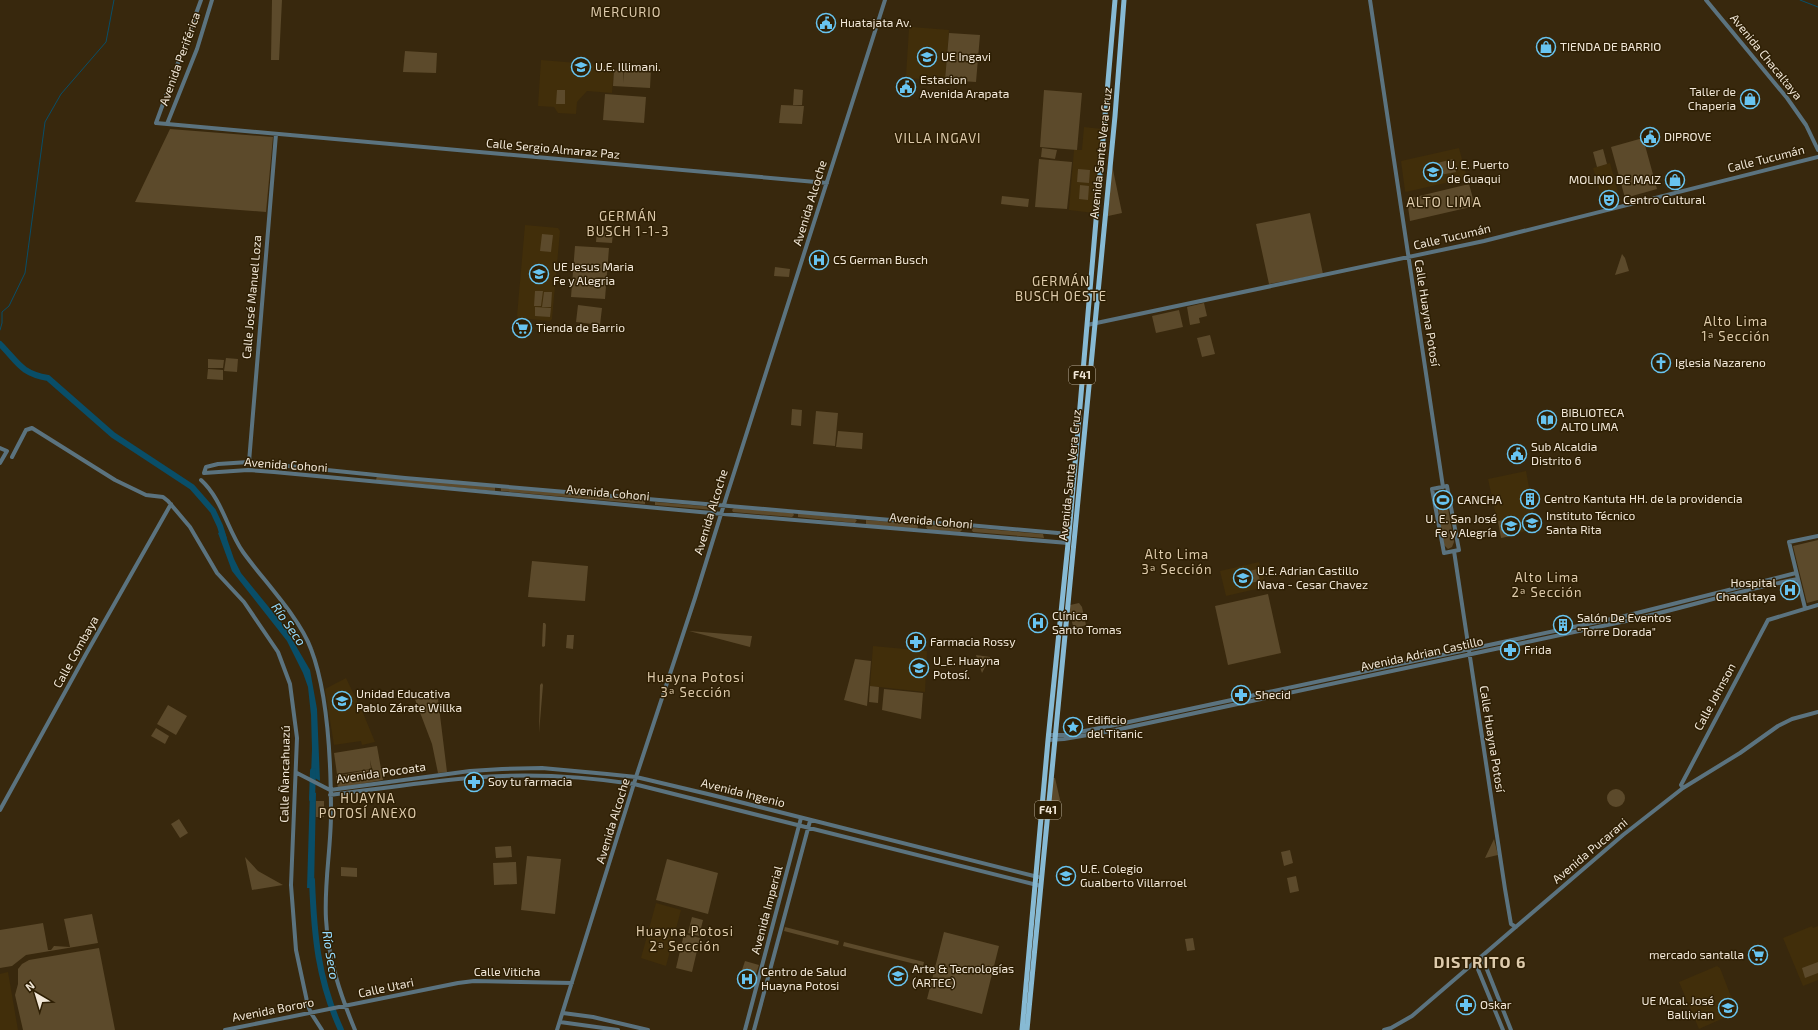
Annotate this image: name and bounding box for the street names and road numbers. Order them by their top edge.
street label: Avenida Periférica [156,10,202,107]
street label: Avenida Chacaltaya [1728,11,1806,102]
street label: Avenida Santa Vera Cruz [1086,87,1114,219]
street label: Calle Sergio Almaraz Paz [485,135,621,161]
street label: Calle Tucumán [1726,142,1806,174]
street label: Avenida Alcoche [789,158,829,247]
street label: Calle Tucumán [1412,220,1492,252]
street label: Calle José Manuel Loza [239,234,263,360]
street label: Calle Huayna Potosí [1413,258,1444,368]
road number: F41 [1069,366,1095,384]
street label: Avenida Santa Vera Cruz [1055,409,1083,541]
street label: Avenida Cohoni [244,454,328,474]
street label: Avenida Alcoche [690,467,730,556]
street label: Avenida Cohoni [566,481,650,503]
street label: Avenida Cohoni [889,509,973,531]
street label: Calle Combaya [50,613,101,690]
street label: Avenida Adrian Castillo [1359,633,1485,673]
street label: Calle Johnson [1691,660,1738,733]
street label: Calle Huayna Potosí [1478,684,1509,794]
street label: Calle Ñancahuazú [276,725,292,823]
street label: Avenida Pocoata [335,759,427,785]
street label: Avenida Ingenio [700,775,787,809]
street label: Avenida Alcoche [592,776,632,865]
road number: F41 [1035,801,1061,819]
street label: Avenida Pucarani [1549,815,1630,886]
street label: Avenida Imperial [747,864,785,956]
street label: Calle Viticha [474,964,540,978]
street label: Calle Utari [357,974,415,1000]
street label: Avenida Bororo [231,994,315,1024]

